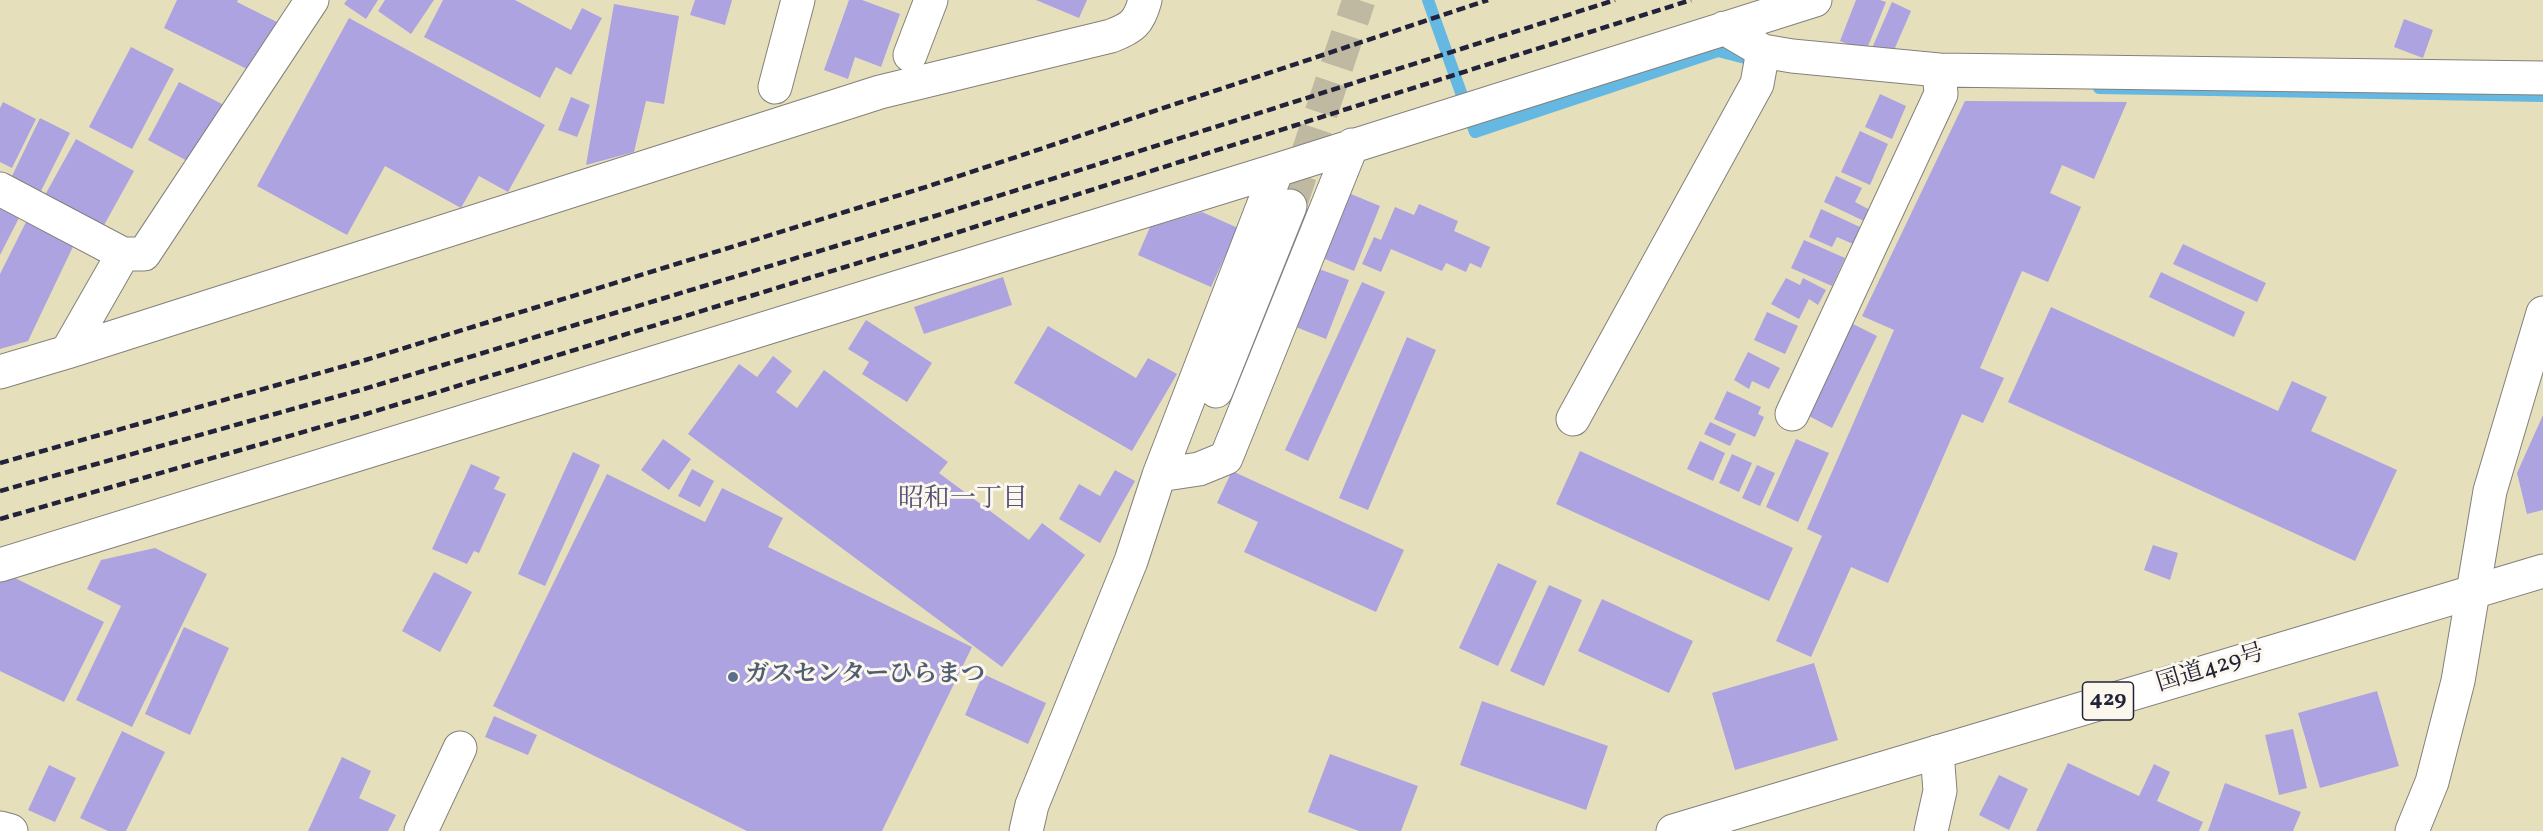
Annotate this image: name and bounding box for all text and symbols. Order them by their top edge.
district label: 昭和一丁目 [898,485,1028,517]
street label: 国道429号 [2154,640,2268,700]
place label: ガスセンターひらまつ [745,663,985,691]
marker: ガスセンターひらまつ [726,670,740,684]
road number: 429 [2082,682,2134,720]

